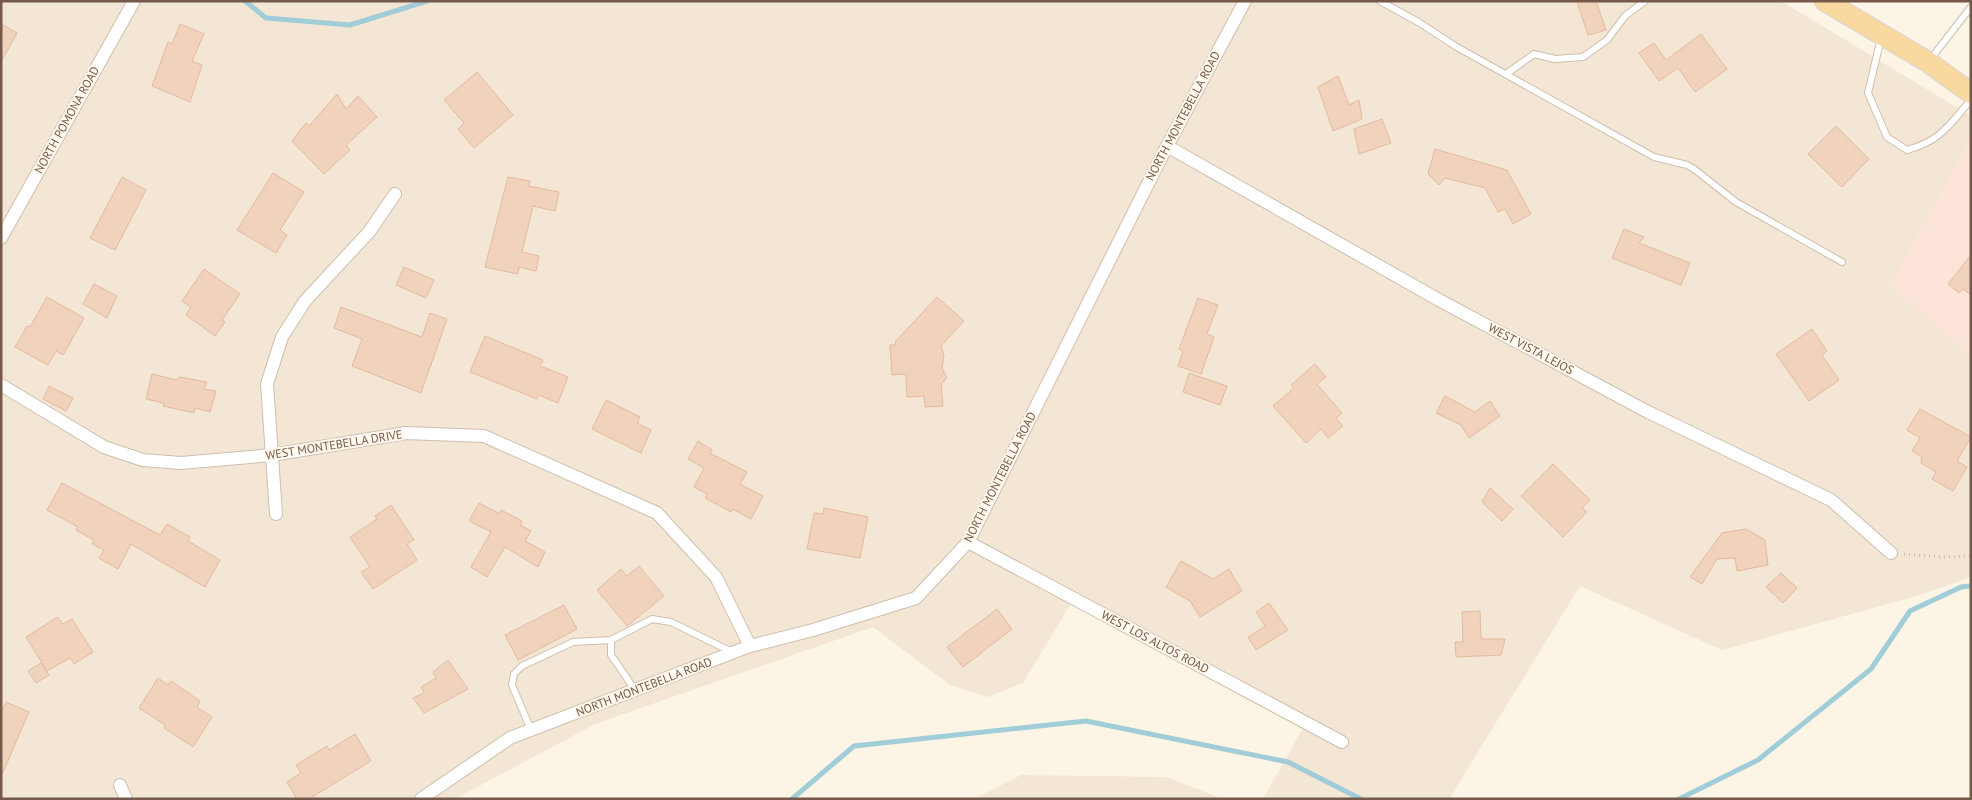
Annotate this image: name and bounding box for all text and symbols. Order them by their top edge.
street label: NORTH MONTEBELLA ROAD [1142,48,1223,183]
street label: NORTH POMONA ROAD [31,63,102,176]
street label: WEST VISTA LEJOS [1486,320,1577,377]
street label: NORTH MONTEBELLA ROAD [960,409,1039,545]
street label: WEST MONTEBELLA DRIVE [264,426,403,463]
street label: WEST LOS ALTOS ROAD [1099,607,1212,676]
street label: NORTH MONTEBELLA ROAD [574,654,714,719]

